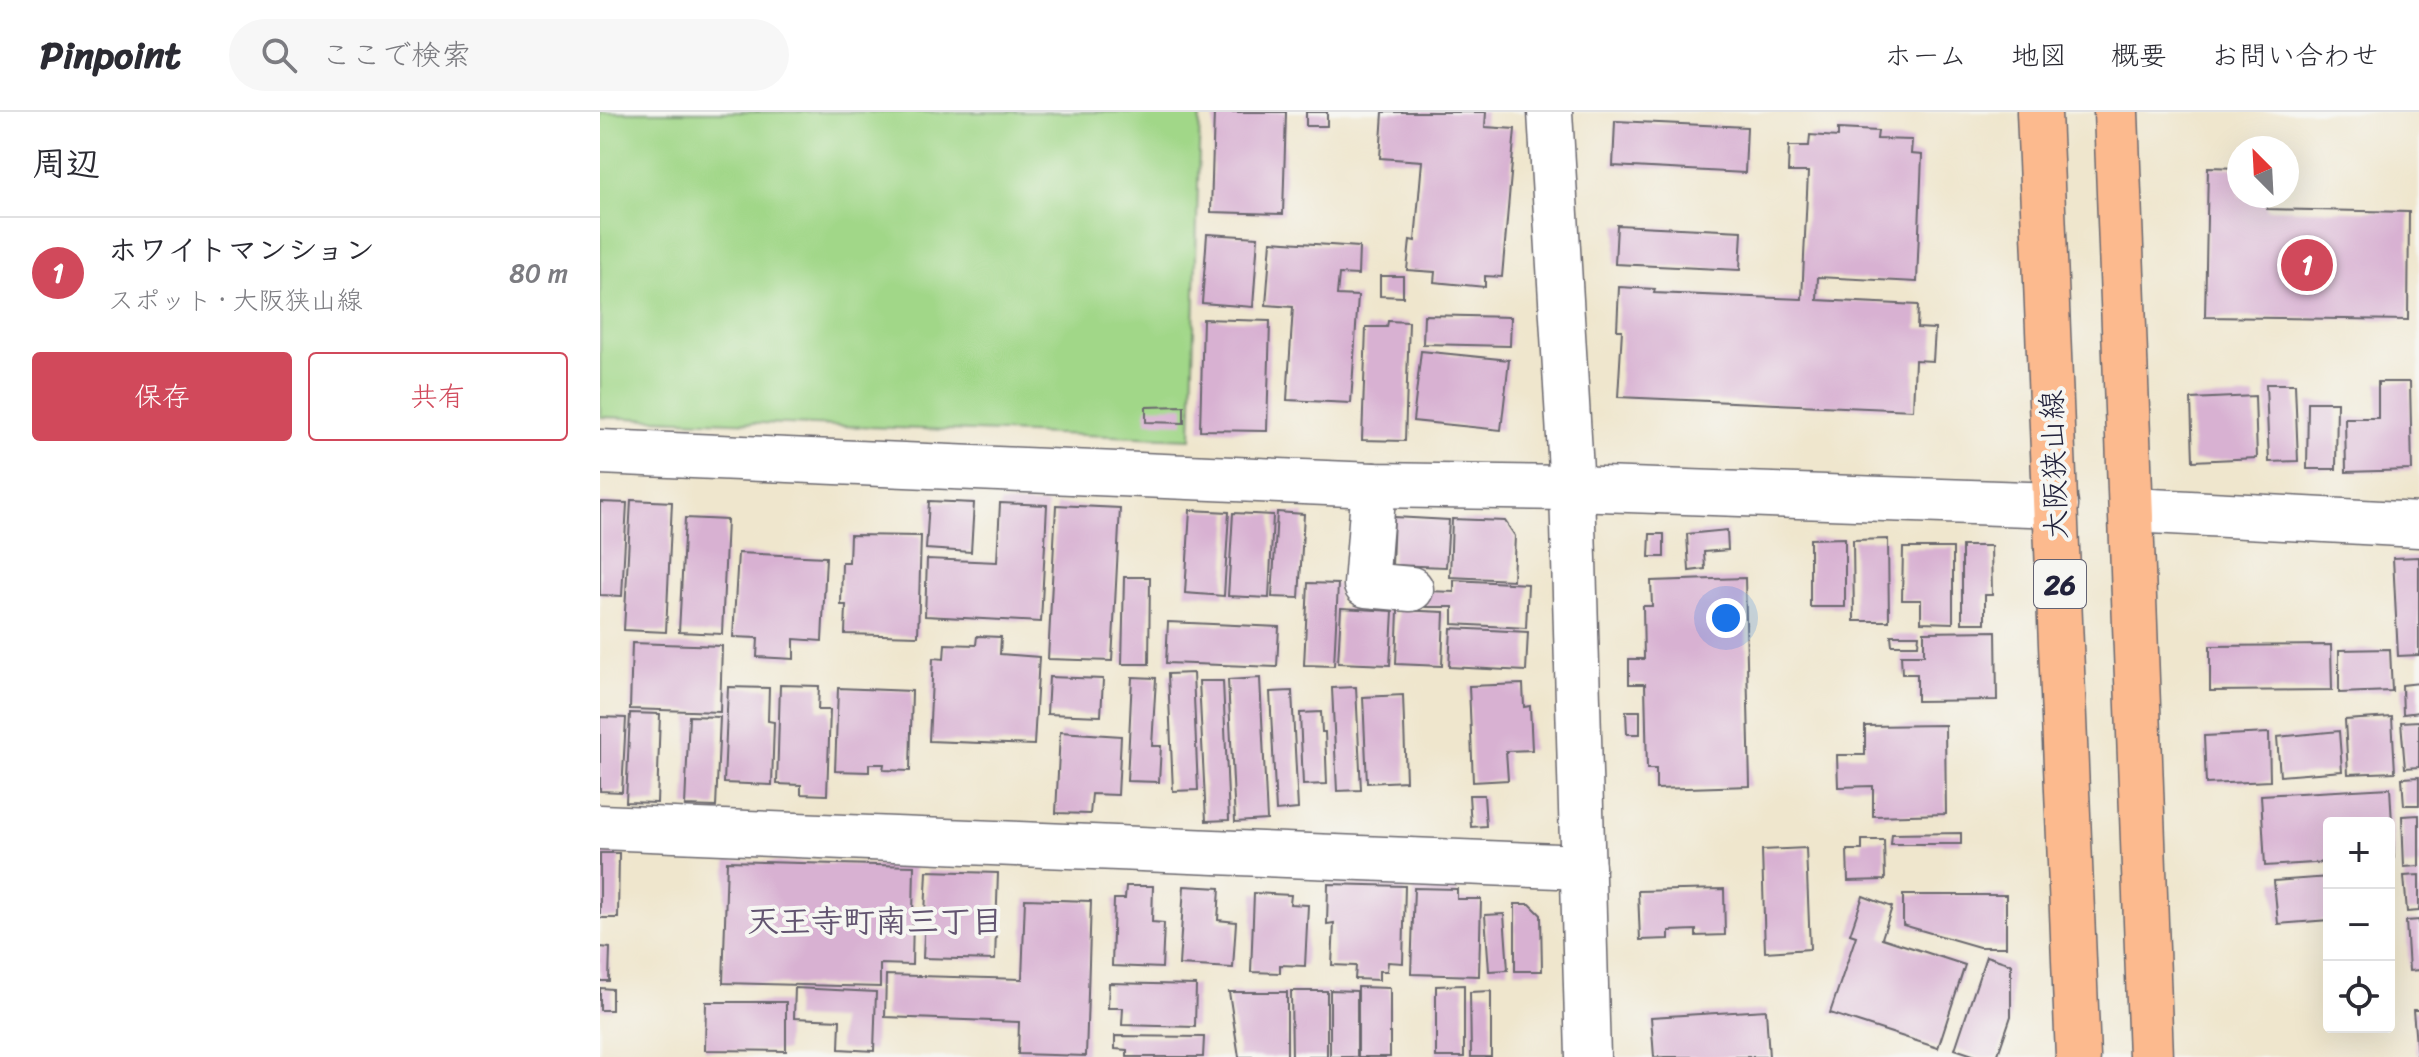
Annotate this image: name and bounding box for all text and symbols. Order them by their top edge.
search box [229,19,789,91]
text: Pinpoint [40,22,181,89]
text: ここで検索 [321,28,471,82]
text: ホーム [1884,31,1967,80]
text: 地図 [2011,31,2067,80]
text: 概要 [2111,31,2167,80]
text: お問い合わせ [2211,31,2379,80]
icon: search [257,33,301,77]
text: 周辺 [32,134,100,194]
north arrow [2227,136,2299,208]
text: ホワイトマンション [108,223,375,277]
pin: 1 [2281,235,2333,295]
text: 1 [52,250,64,296]
text: 80 m [509,250,568,296]
text: スポット · 大阪狭山線 [108,277,363,323]
button: 保存 [32,352,292,441]
button: 共有 [308,352,568,441]
street label: 大阪狭山線 [2024,389,2084,541]
road number: 26 [2034,560,2086,608]
your location [1706,598,1746,638]
map controls [2323,817,2395,1033]
button: + [2323,817,2395,889]
button: − [2323,889,2395,961]
district label: 天王寺町南三丁目 [747,893,1003,950]
button: locate [2323,961,2395,1033]

